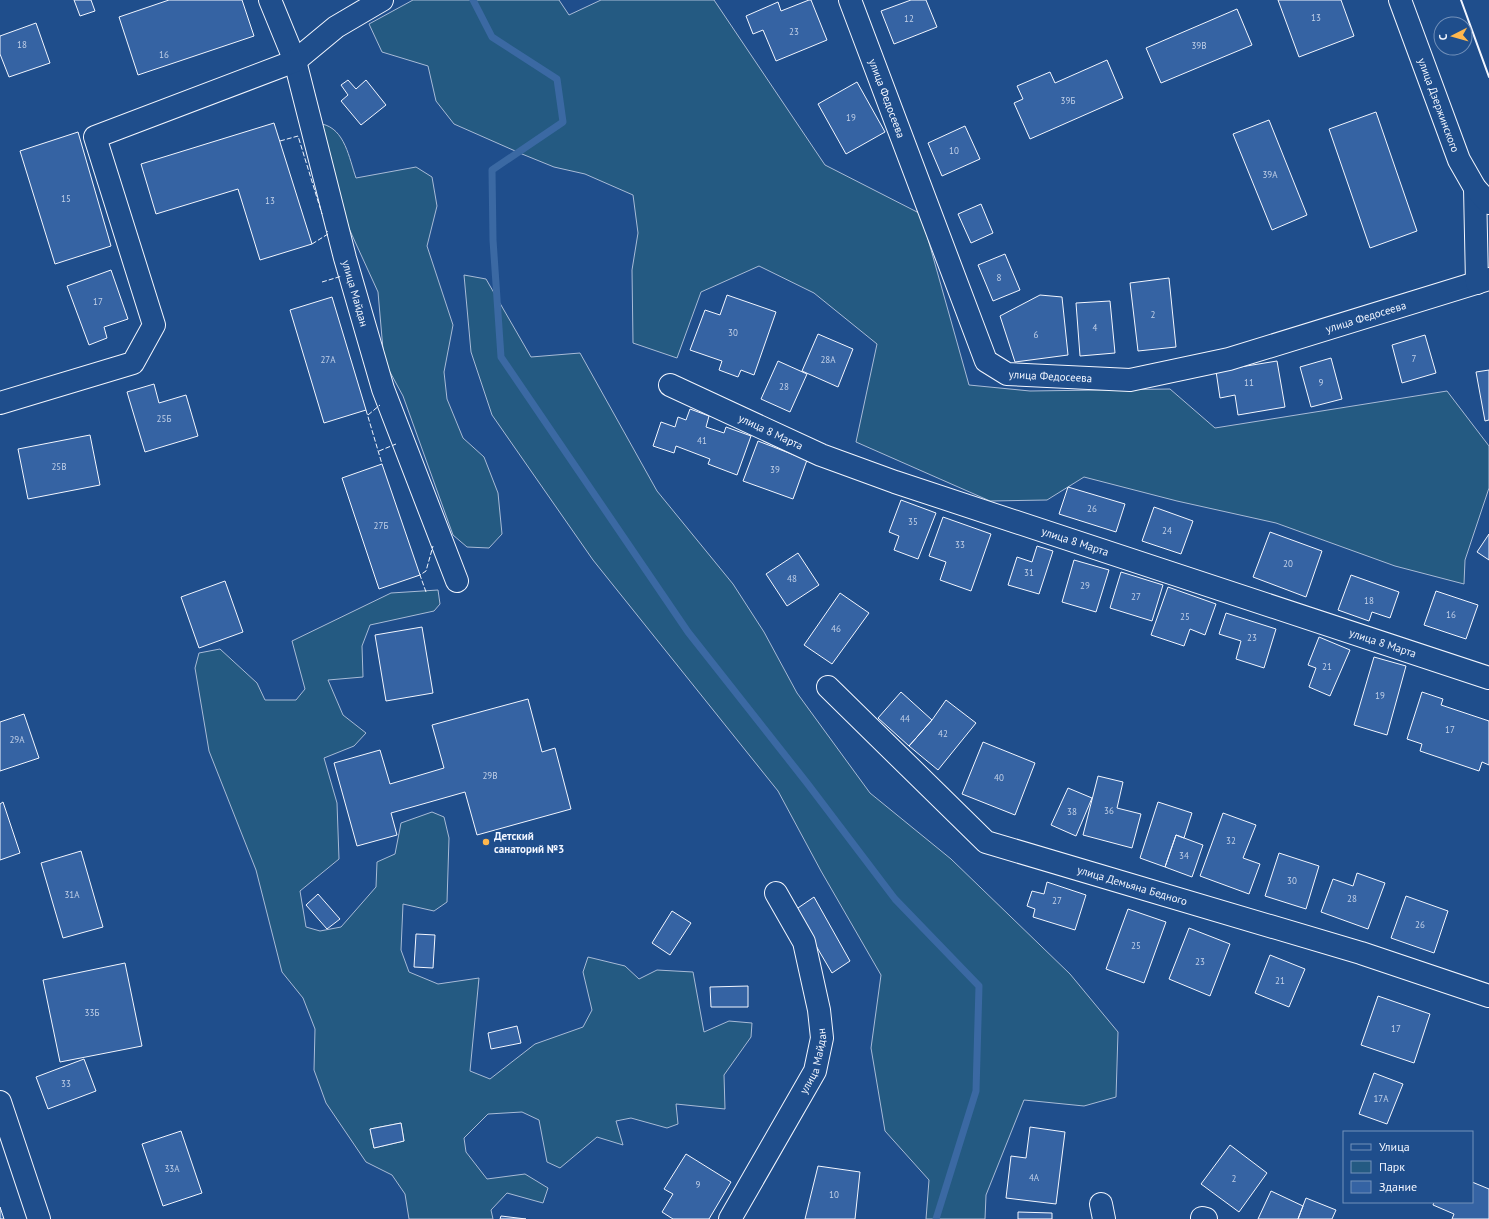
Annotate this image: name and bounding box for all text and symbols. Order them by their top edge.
house number: 13 [1311,12,1321,23]
house number: 12 [904,13,914,24]
north arrow [1433,16,1473,56]
house number: 23 [789,26,799,37]
text: С [1436,33,1450,41]
house number: 18 [17,39,27,50]
house number: 39В [1191,40,1207,51]
house number: 16 [159,49,169,60]
street label: улица Дзержинского [1415,56,1463,154]
street label: улица Федосеева [866,57,908,140]
house number: 39Б [1061,95,1075,106]
house number: 19 [846,112,856,123]
house number: 10 [949,145,959,156]
house number: 39А [1262,169,1278,180]
house number: 15 [61,193,71,204]
house number: 13 [265,195,275,206]
street label: улица Майдан [339,259,372,328]
house number: 8 [997,272,1002,283]
house number: 17 [93,296,103,307]
street label: улица Федосеева [1324,298,1408,336]
house number: 2 [1151,309,1156,320]
house number: 4 [1093,322,1098,333]
house number: 30 [728,327,738,338]
house number: 6 [1034,329,1039,340]
house number: 7 [1412,353,1417,364]
house number: 27А [320,354,336,365]
house number: 28А [820,354,836,365]
street label: улица Федосеева [1008,367,1093,385]
house number: 11 [1244,377,1254,388]
house number: 9 [1319,377,1324,388]
house number: 28 [779,381,789,392]
street label: улица 8 Марта [736,411,805,453]
house number: 25Б [157,413,171,424]
house number: 41 [697,435,707,446]
house number: 25В [51,461,67,472]
house number: 39 [770,464,780,475]
house number: 26 [1087,503,1097,514]
house number: 35 [908,516,918,527]
house number: 27Б [374,520,388,531]
street label: улица 8 Марта [1040,524,1111,559]
house number: 24 [1162,525,1172,536]
house number: 33 [955,539,965,550]
house number: 20 [1283,558,1293,569]
house number: 31 [1024,567,1034,578]
house number: 48 [787,573,797,584]
house number: 29 [1080,580,1090,591]
house number: 27 [1131,591,1141,602]
house number: 18 [1364,595,1374,606]
house number: 16 [1446,609,1456,620]
house number: 25 [1180,611,1190,622]
house number: 46 [831,623,841,634]
street label: улица 8 Марта [1348,625,1418,661]
house number: 23 [1247,632,1257,643]
house number: 21 [1322,661,1332,672]
house number: 19 [1375,690,1385,701]
house number: 44 [900,713,910,724]
house number: 17 [1445,724,1455,735]
house number: 42 [938,728,948,739]
house number: 29А [9,734,25,745]
house number: 29В [482,770,498,781]
house number: 40 [994,772,1004,783]
house number: 36 [1104,805,1114,816]
house number: 38 [1067,806,1077,817]
place label: Детский санаторий №3 [494,829,564,856]
house number: 32 [1226,835,1236,846]
marker: Детский санаторий №3 [481,837,491,847]
house number: 34 [1179,850,1189,861]
street label: улица Демьяна Бедного [1076,862,1189,908]
house number: 30 [1287,875,1297,886]
house number: 31А [64,889,80,900]
house number: 28 [1347,893,1357,904]
house number: 27 [1052,895,1062,906]
house number: 26 [1415,919,1425,930]
house number: 25 [1131,940,1141,951]
house number: 23 [1195,956,1205,967]
house number: 21 [1275,975,1285,986]
house number: 33Б [85,1007,99,1018]
house number: 17 [1391,1023,1401,1034]
street label: улица Майдан [797,1027,829,1096]
house number: 33 [61,1078,71,1089]
house number: 17А [1373,1093,1389,1104]
legend [1343,1131,1473,1203]
text: Улица [1379,1139,1410,1154]
text: Парк [1379,1159,1405,1174]
house number: 33А [164,1163,180,1174]
house number: 4А [1029,1172,1040,1183]
house number: 2 [1232,1173,1237,1184]
house number: 9 [696,1179,701,1190]
text: Здание [1379,1179,1417,1194]
house number: 10 [829,1189,839,1200]

